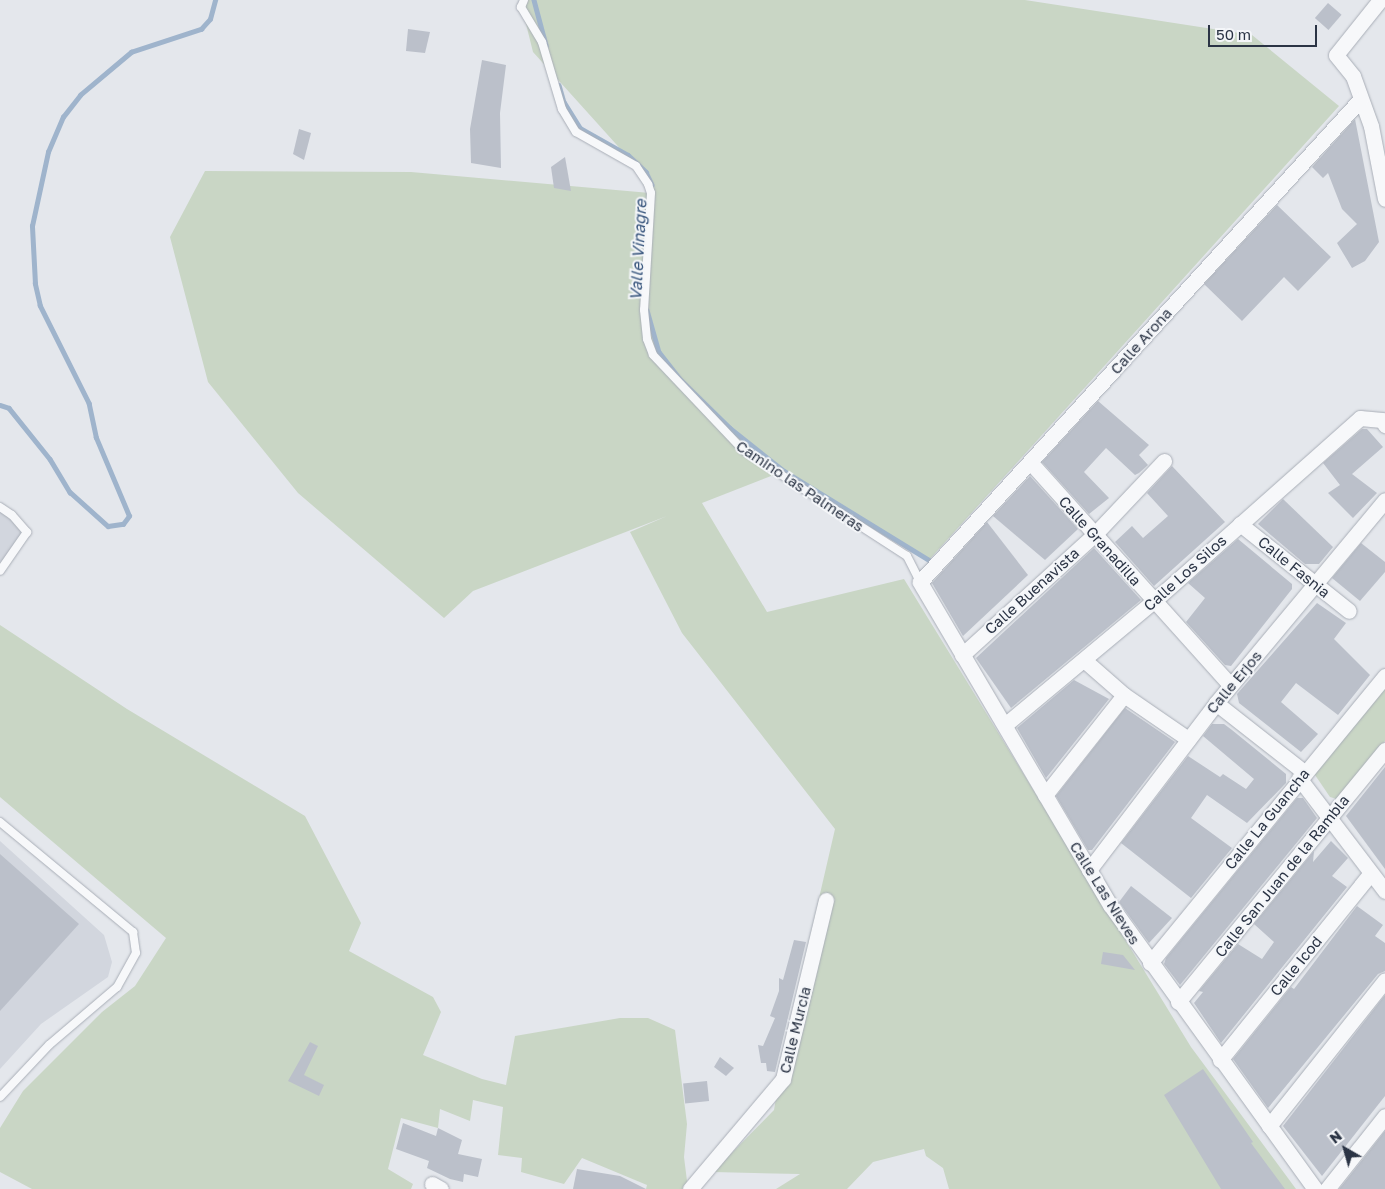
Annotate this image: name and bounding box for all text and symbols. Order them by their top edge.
scale bar [1210,15,1319,47]
text: 50 m [1216,25,1251,43]
water label: Valle Vinagre [626,199,650,301]
street label: Calle Arona [1107,304,1175,378]
street label: Camino las Palmeras [733,437,867,535]
street label: Calle Granadilla [1055,492,1145,590]
street label: Calle Los Silos [1140,531,1230,615]
street label: Calle Fasnia [1254,533,1334,601]
street label: Calle Buenavista [981,544,1083,638]
street label: Calle Erjos [1203,647,1265,717]
street label: Calle La Guancha [1221,765,1313,873]
street label: Calle San Juan de la Rambla [1211,791,1353,961]
street label: Calle Las Nieves [1066,838,1144,948]
street label: Calle Icod [1266,932,1326,1000]
street label: Calle Murcia [776,985,814,1075]
north arrow [1320,1124,1370,1174]
text: N [1326,1127,1345,1147]

